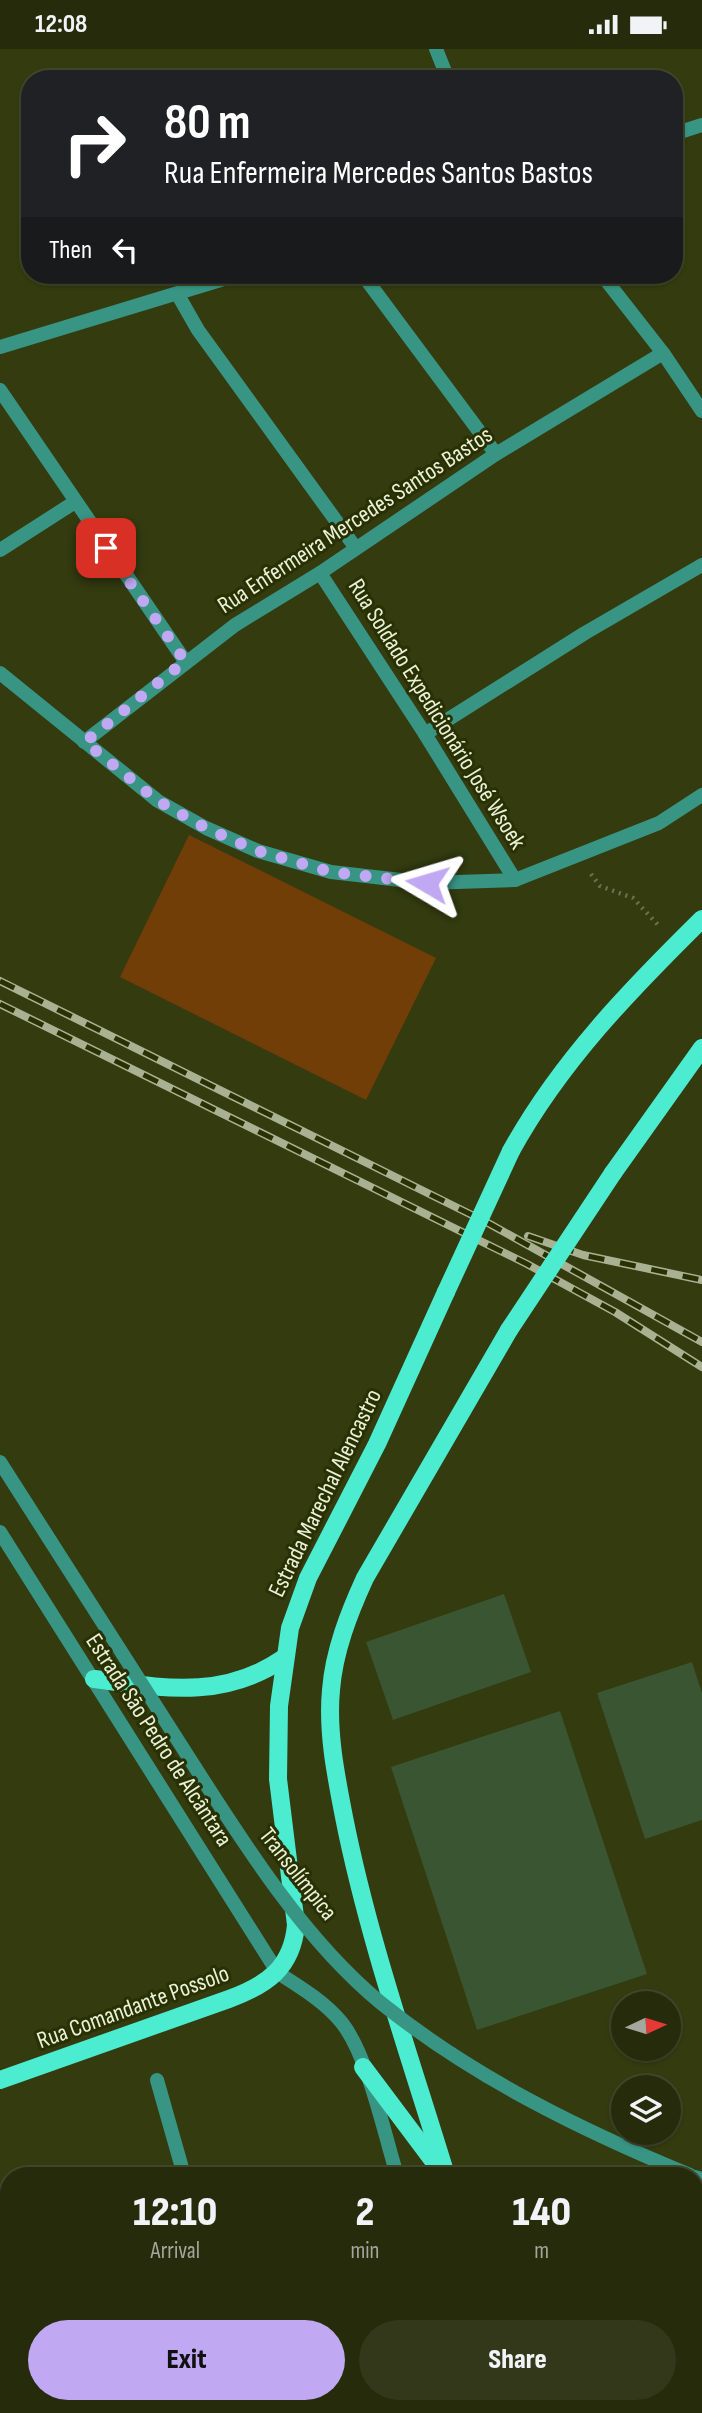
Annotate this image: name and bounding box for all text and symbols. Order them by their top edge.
text: 12:08 [35,9,87,40]
text: 80 m [164,94,251,153]
icon: right [49,98,140,189]
text: Rua Enfermeira Mercedes Santos Bastos [164,154,593,193]
icon: left [106,231,144,269]
text: Then [49,235,92,266]
street label: Rua Enfermeira Mercedes Santos Bastos [212,420,498,620]
pin [76,518,136,578]
icon: arrive [87,529,125,567]
street label: Rua Soldado Expedicionário José Wsoek [342,574,532,854]
position arrow [390,846,464,920]
street label: Estrada Marechal Alencastro [262,1384,388,1602]
street label: Estrada São Pedro de Alcântara [79,1628,239,1852]
street label: Transolímpica [253,1822,343,1926]
street label: Rua Comandante Possolo [33,1959,233,2055]
north arrow [611,1991,681,2061]
map controls [611,1991,681,2145]
button: layers [611,2075,681,2145]
text: 12:10 [133,2187,217,2238]
text: 2 [355,2187,374,2238]
text: 140 [512,2187,571,2238]
text: Arrival [150,2237,200,2265]
text: min [350,2237,379,2265]
text: m [534,2237,549,2265]
button: Exit [28,2320,345,2400]
button: Share [359,2320,676,2400]

